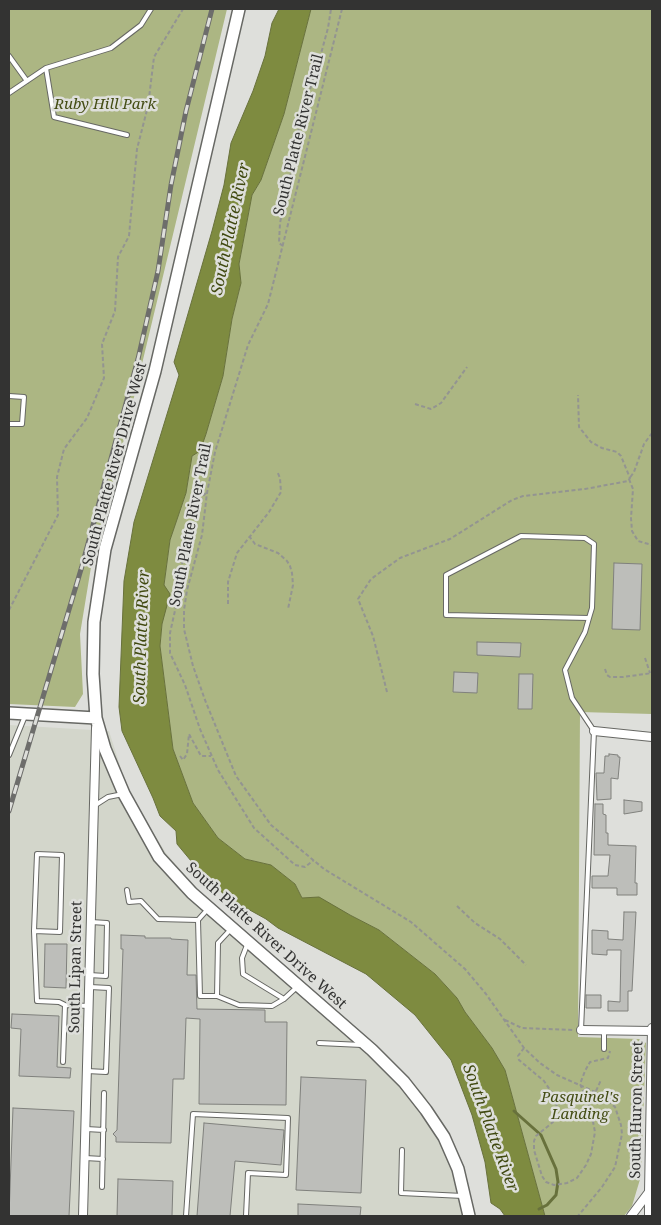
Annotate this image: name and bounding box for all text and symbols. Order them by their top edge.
street label: South Platte River Trail [270,52,328,218]
park label: Ruby Hill Park [54,96,156,114]
water label: South Platte River [208,161,254,297]
street label: South Platte River Drive West [79,360,151,568]
street label: South Platte River Trail [166,442,216,608]
water label: South Platte River [130,569,154,705]
street label: South Platte River Drive West [182,859,350,1013]
street label: South Lipan Street [66,901,86,1033]
street label: South Huron Street [627,1041,647,1179]
water label: South Platte River [458,1062,522,1194]
park label: Pasquinel's Landing [541,1089,619,1124]

